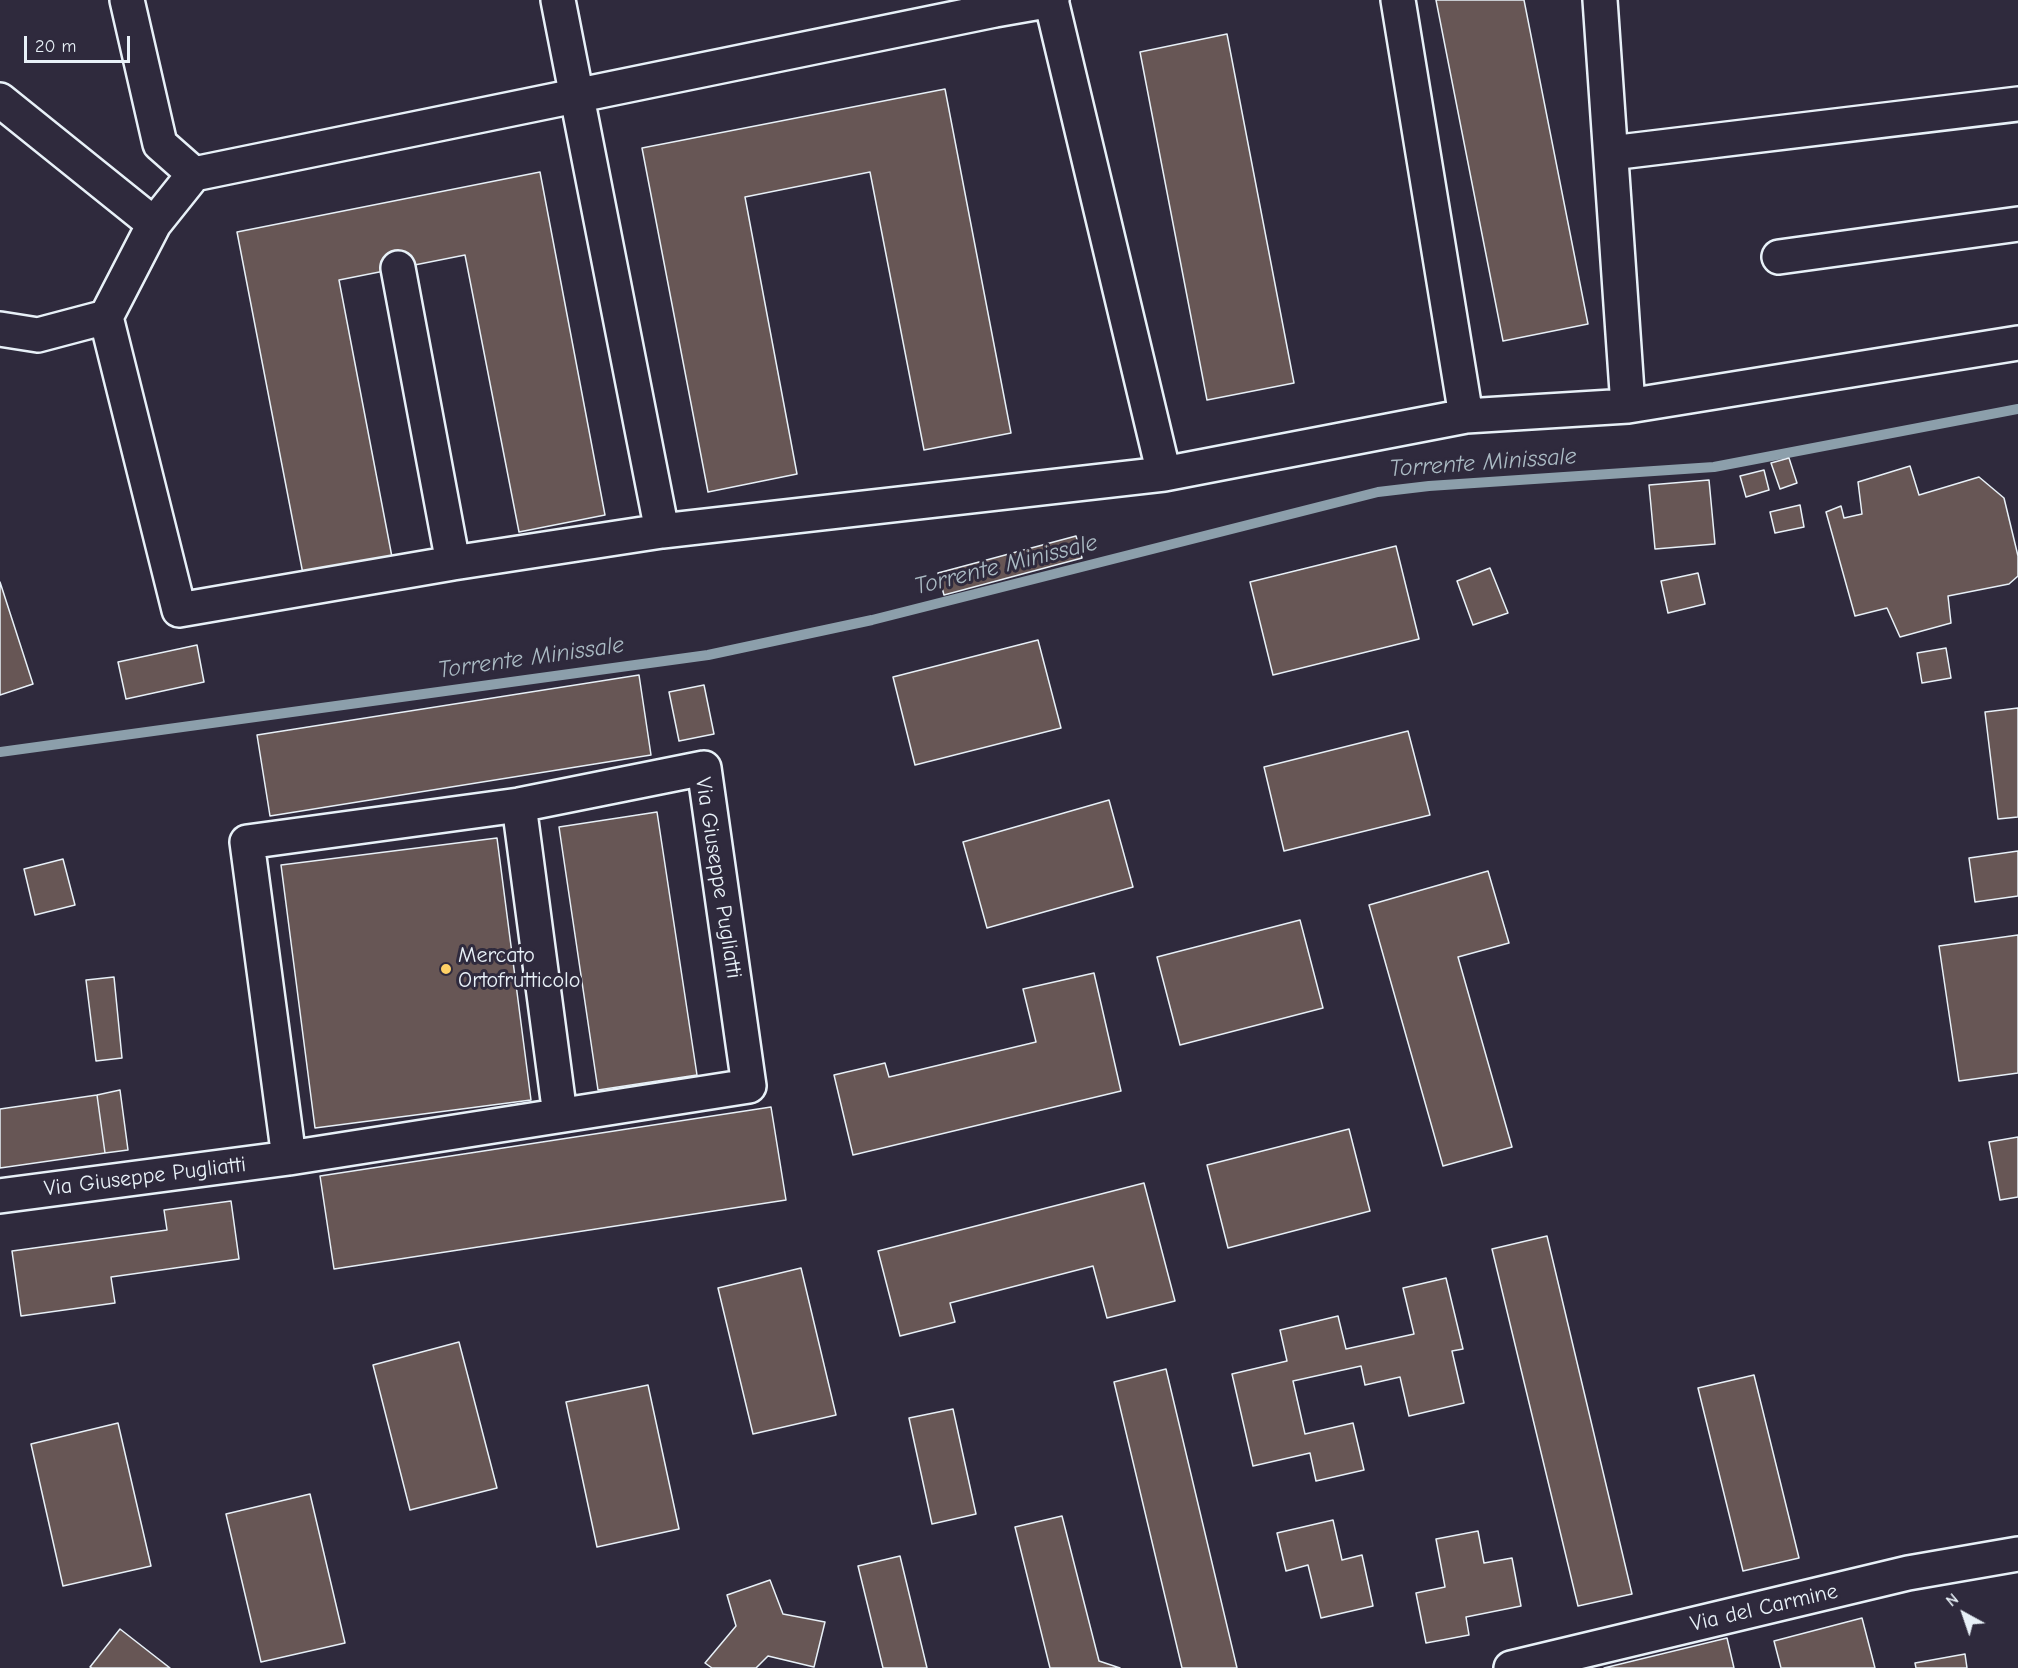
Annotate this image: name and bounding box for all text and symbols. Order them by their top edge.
scale bar [27,24,134,62]
text: 20 m [35,36,76,57]
water label: Torrente Minissale [1388,442,1578,484]
water label: Torrente Minissale [911,528,1101,602]
water label: Torrente Minissale [436,631,626,685]
street label: Via Giuseppe Pugliatti [689,776,747,980]
place label: Mercato Ortofrutticolo [458,943,580,994]
marker: Mercato Ortofrutticolo [439,962,453,976]
street label: Via Giuseppe Pugliatti [43,1152,247,1202]
street label: Via del Carmine [1688,1578,1840,1638]
north arrow [1934,1584,1994,1644]
text: N [1943,1590,1962,1610]

